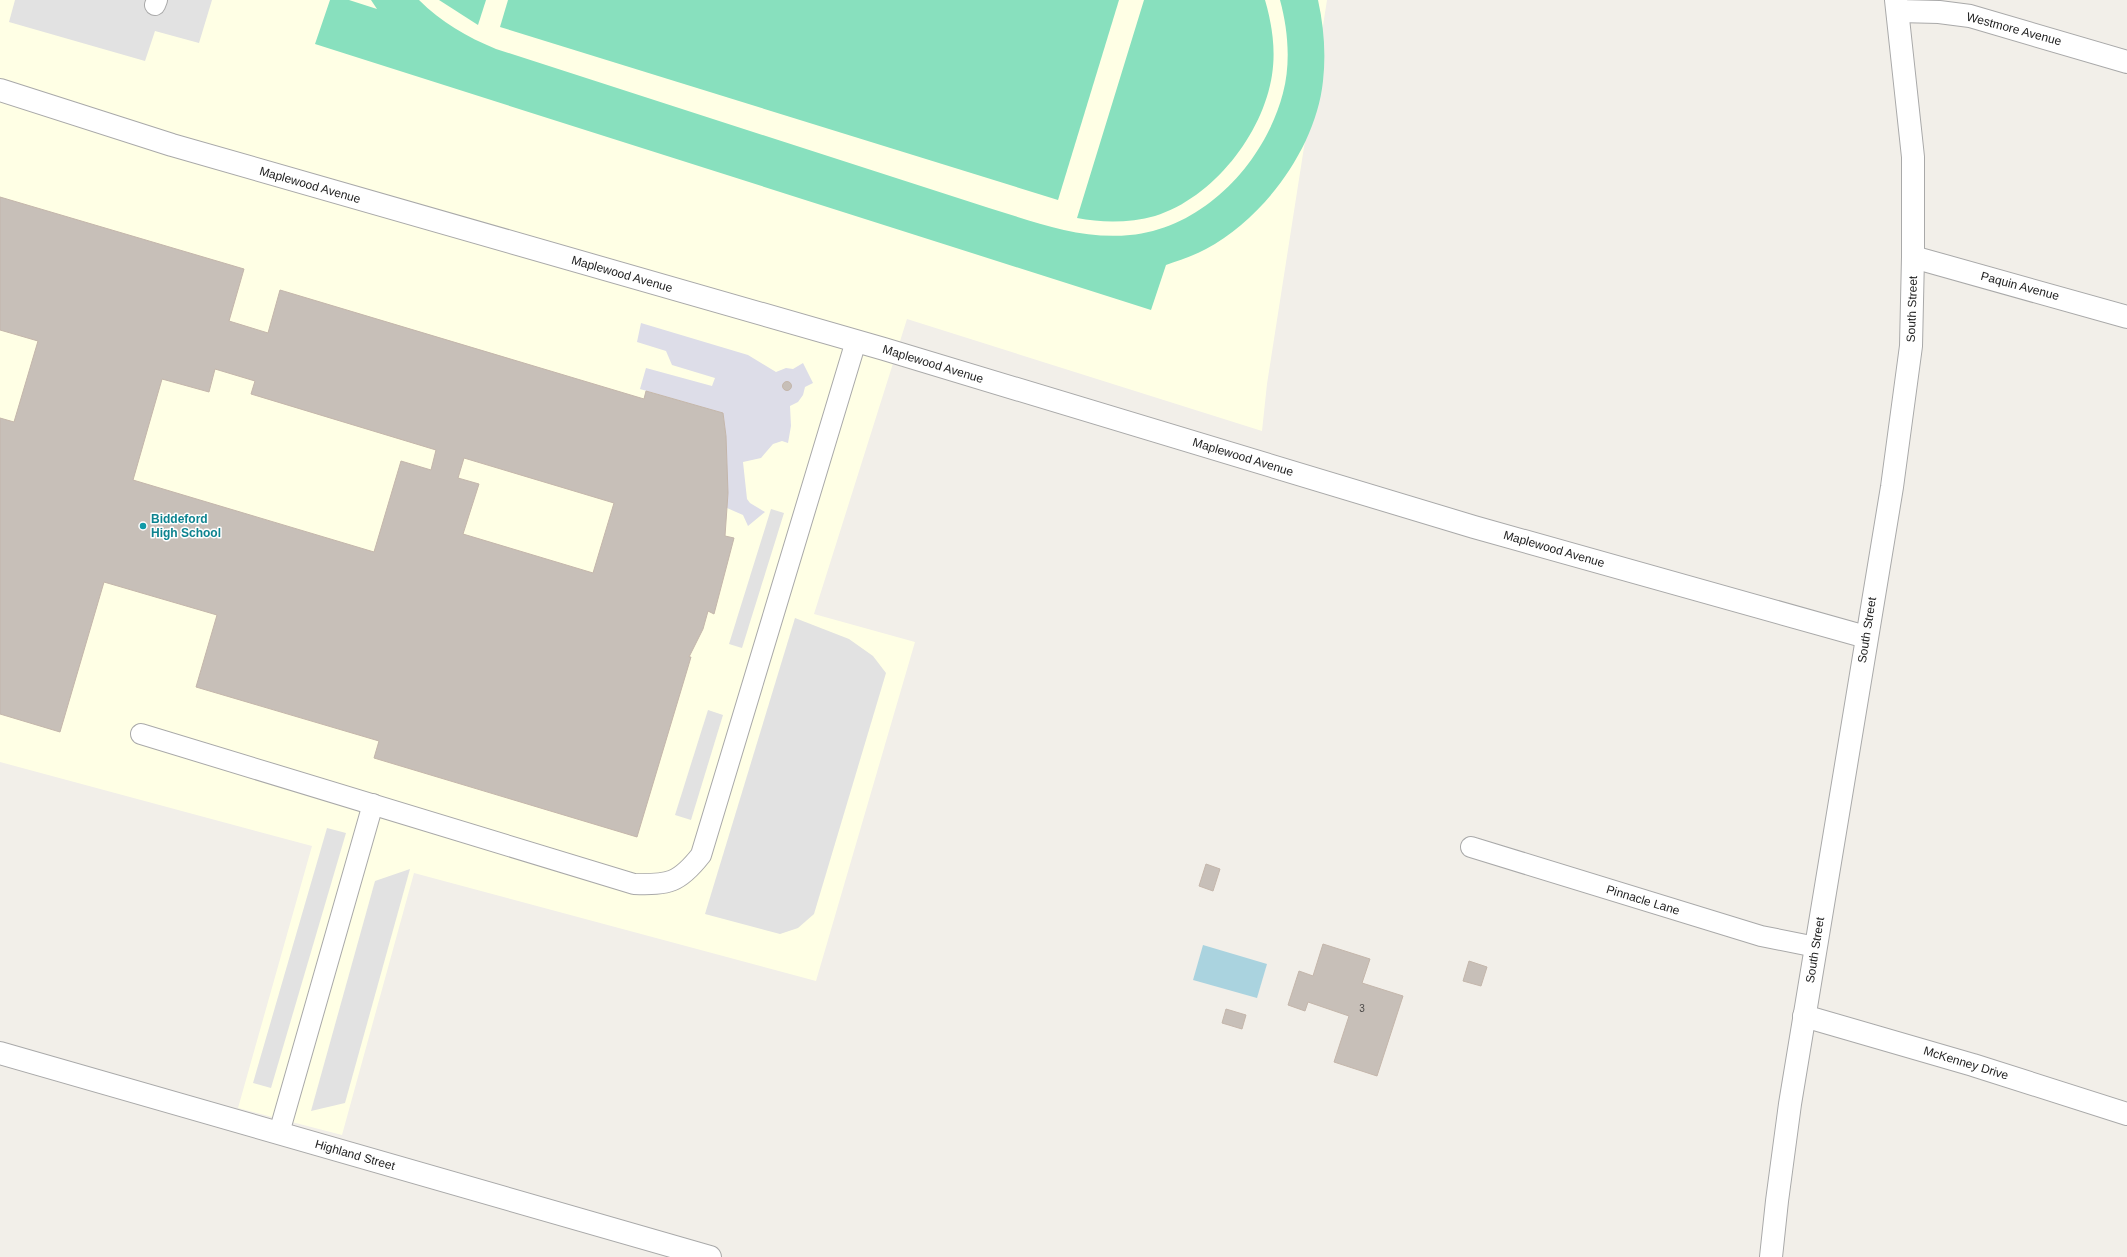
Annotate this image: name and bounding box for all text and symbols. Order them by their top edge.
street label: Westmore Avenue [1965,10,2063,48]
street label: Maplewood Avenue [258,164,362,206]
street label: Maplewood Avenue [570,253,674,295]
street label: Paquin Avenue [1979,269,2061,303]
street label: South Street [1904,275,1920,343]
street label: Maplewood Avenue [881,342,985,386]
street label: Maplewood Avenue [1191,435,1295,479]
place label: Biddeford High School [151,512,221,540]
marker: Biddeford High School [138,521,148,531]
street label: Maplewood Avenue [1502,528,1606,570]
street label: South Street [1855,595,1879,664]
street label: Pinnacle Lane [1605,882,1682,918]
street label: South Street [1803,915,1827,984]
house number: 3 [1359,1003,1365,1014]
street label: McKenney Drive [1922,1043,2010,1083]
street label: Highland Street [313,1137,397,1173]

